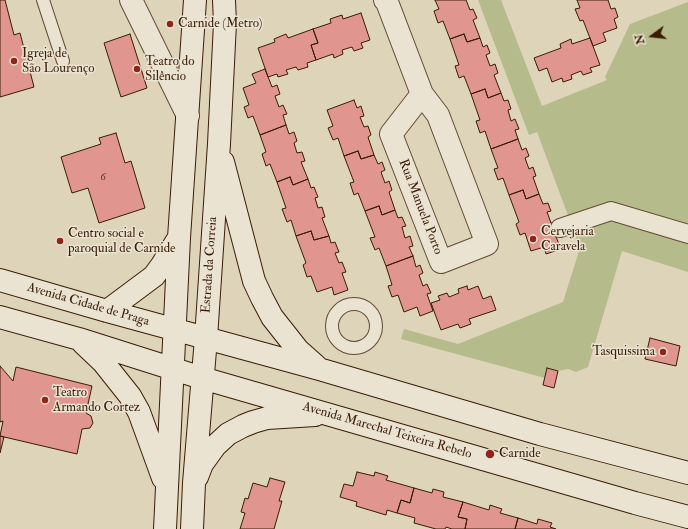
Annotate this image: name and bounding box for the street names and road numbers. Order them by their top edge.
street label: Rua Manuela Porto [395,157,445,257]
street label: Estrada da Correia [199,216,221,314]
street label: Avenida Cidade de Praga [25,280,151,330]
street label: Avenida Marechal Teixeira Rebelo [301,399,473,463]

